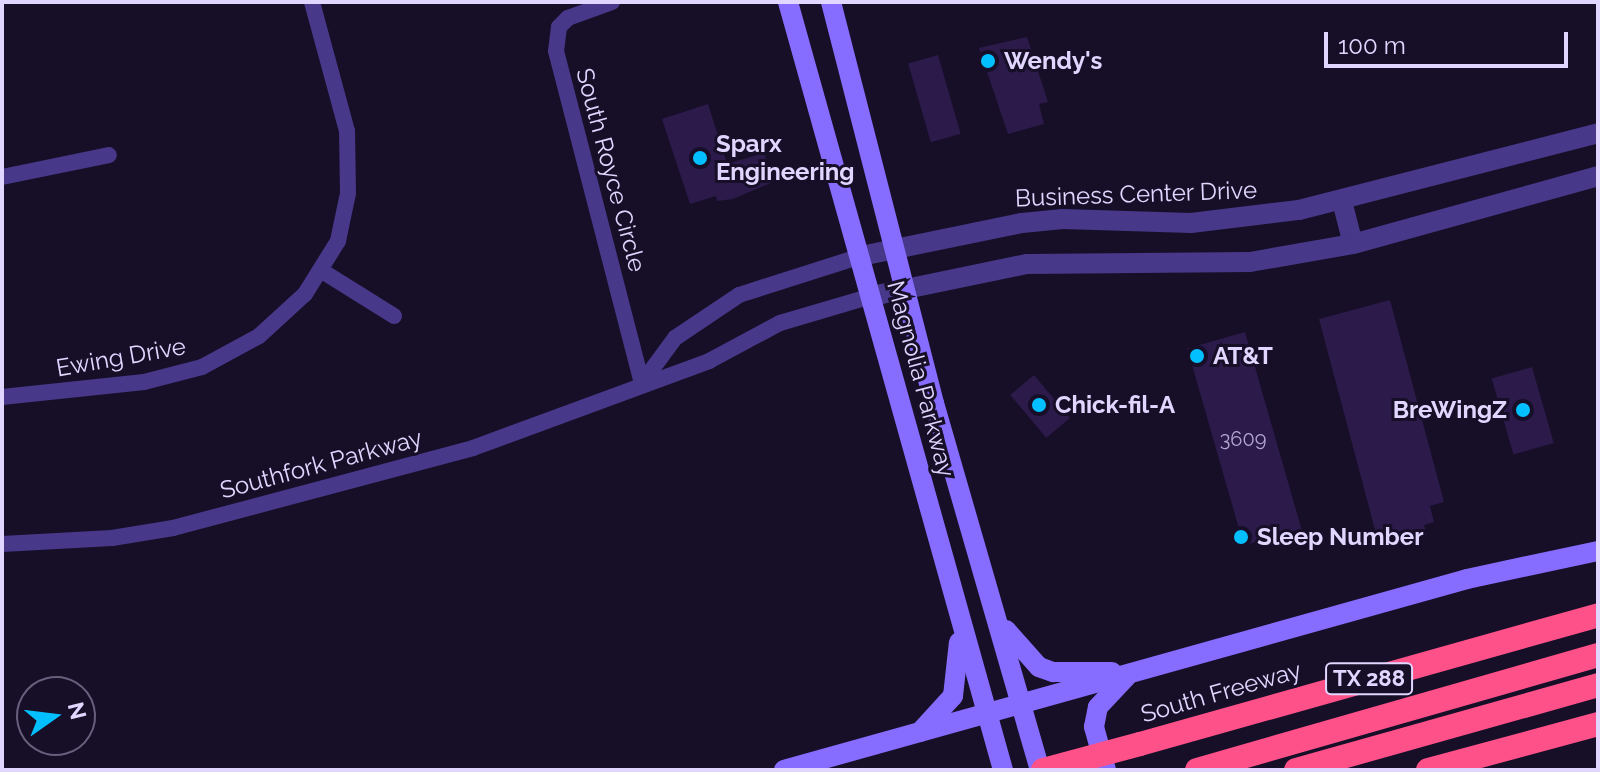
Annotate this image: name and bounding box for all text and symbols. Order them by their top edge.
scale bar [1328,16,1572,66]
text: 100 m [1338,31,1406,60]
place label: Wendy's [1004,47,1102,75]
marker: Wendy's [979,52,997,70]
street label: South Royce Circle [570,65,652,275]
place label: Sparx Engineering [716,130,855,186]
marker: Sparx Engineering [691,149,709,167]
street label: Business Center Drive [1014,175,1258,213]
street label: Magnolia Parkway [881,278,961,480]
street label: Ewing Drive [54,331,188,383]
place label: AT&T [1213,342,1273,370]
marker: AT&T [1188,347,1206,365]
place label: Chick-fil-A [1055,391,1175,419]
marker: Chick-fil-A [1030,396,1048,414]
place label: BreWingZ [1393,396,1507,424]
marker: BreWingZ [1514,401,1532,419]
street label: Southfork Parkway [217,423,425,505]
house number: 3609 [1220,427,1266,451]
place label: Sleep Number [1257,523,1423,551]
marker: Sleep Number [1232,528,1250,546]
street label: South Freeway [1138,655,1304,729]
road number: TX 288 [1323,661,1415,697]
north arrow [16,676,96,756]
text: N [63,699,92,722]

